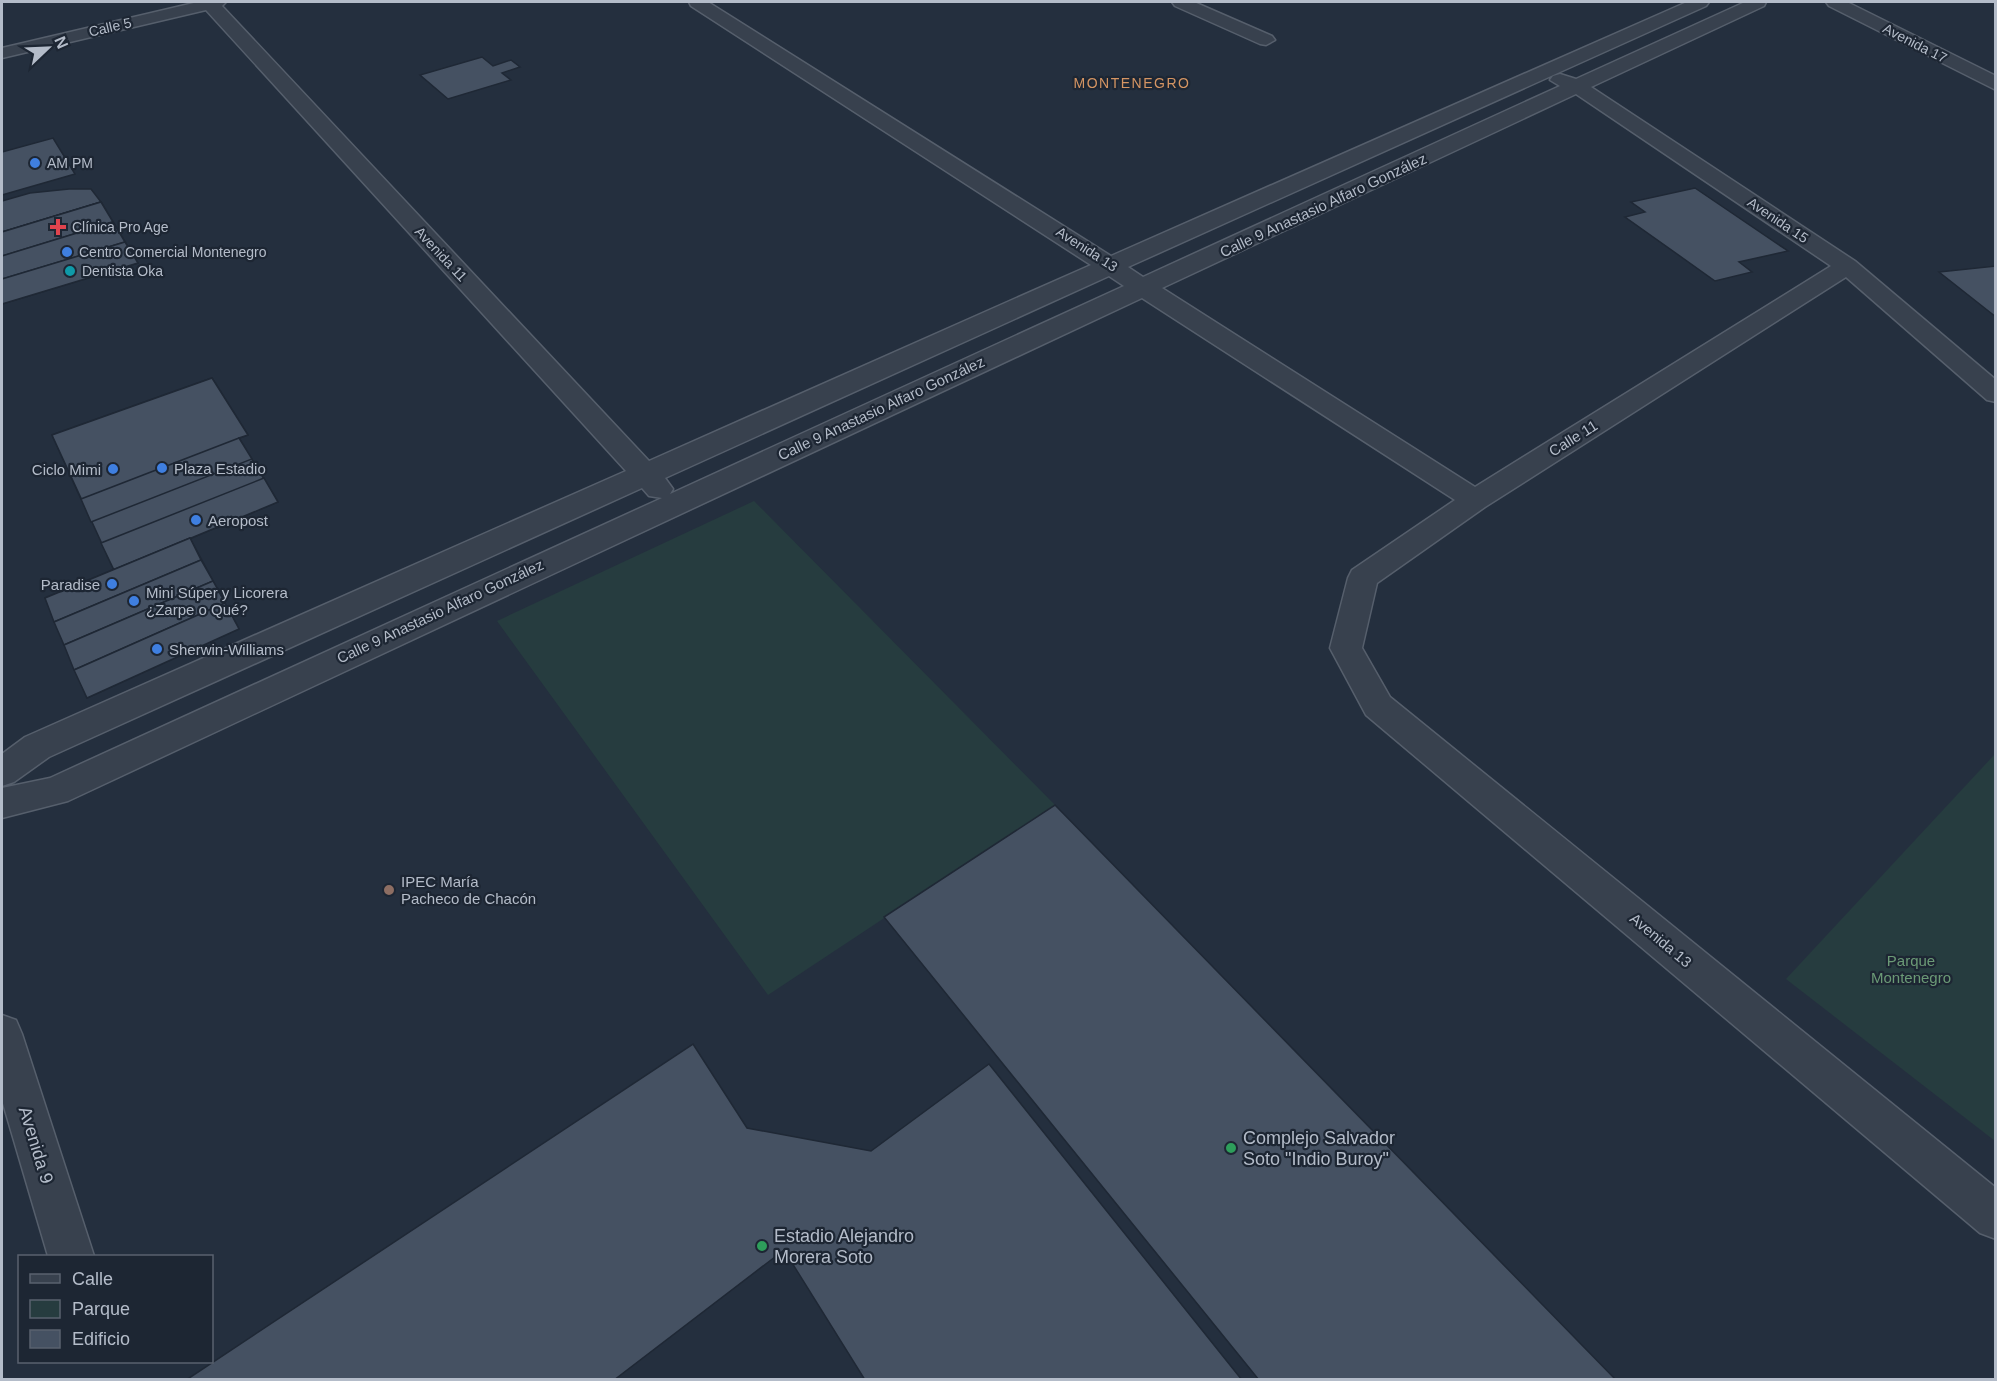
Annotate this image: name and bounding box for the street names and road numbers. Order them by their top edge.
street label: Calle 5 [87,14,133,40]
street label: Avenida 17 [1880,20,1950,66]
street label: Calle 9 Anastasio Alfaro González [1217,150,1429,260]
street label: Avenida 15 [1745,194,1812,246]
street label: Avenida 11 [412,223,470,285]
street label: Avenida 13 [1053,223,1121,275]
street label: Calle 9 Anastasio Alfaro González [775,353,987,463]
street label: Calle 11 [1546,417,1600,459]
street label: Calle 9 Anastasio Alfaro González [334,556,546,666]
street label: Avenida 13 [1627,909,1695,971]
street label: Avenida 9 [15,1104,57,1186]

